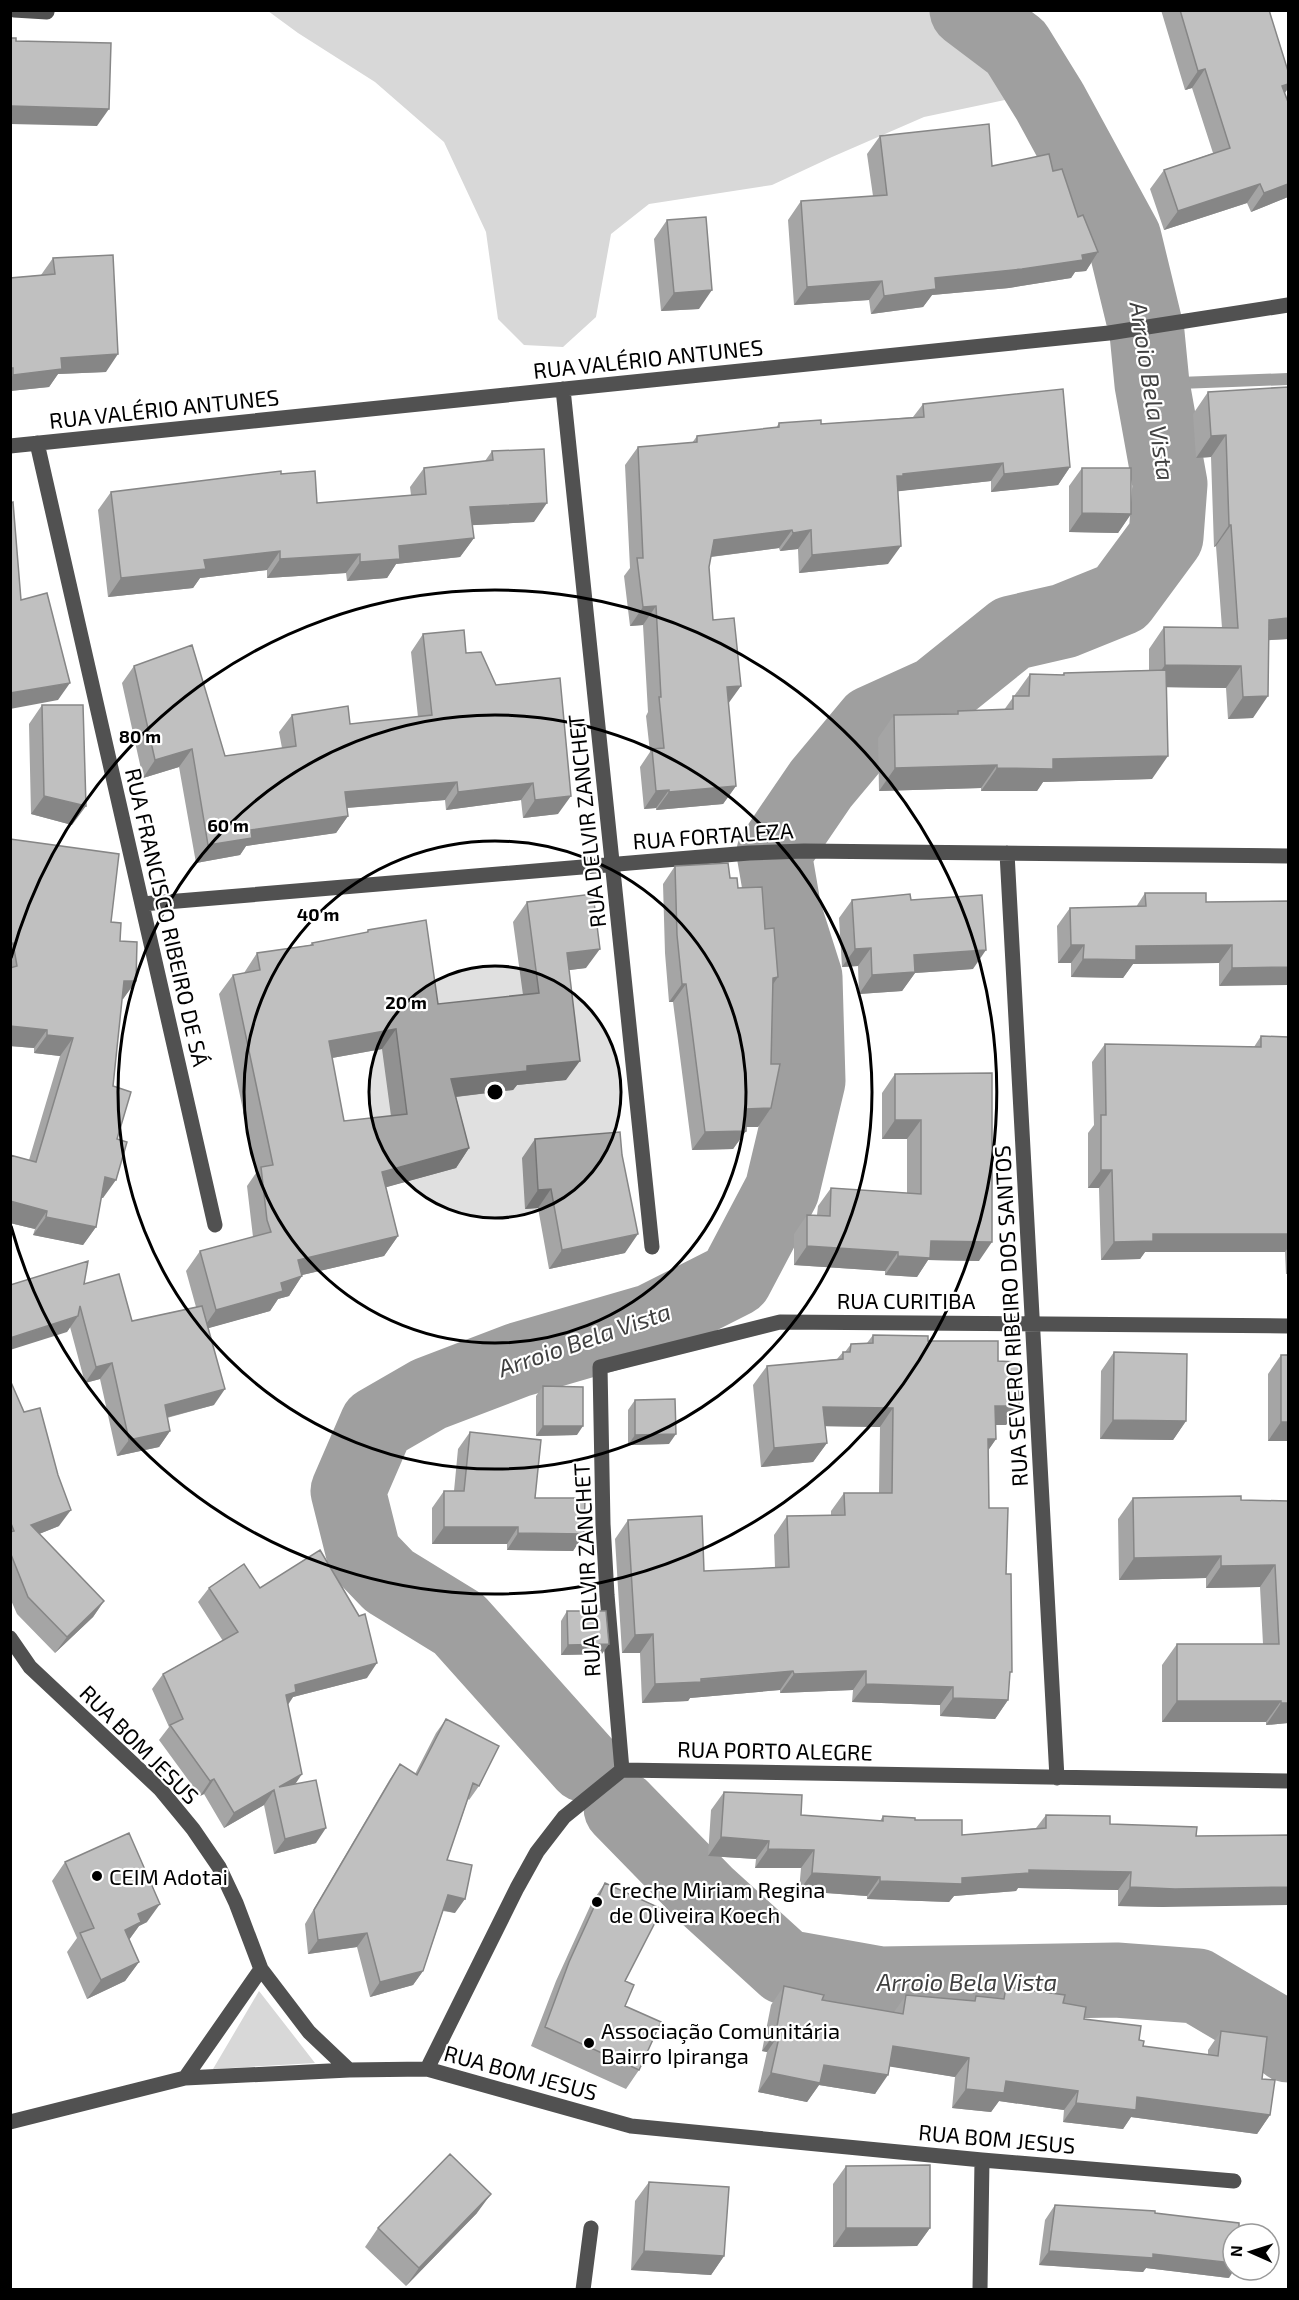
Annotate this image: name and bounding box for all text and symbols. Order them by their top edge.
water label: Arroio Bela Vista [1124,299,1181,482]
street label: RUA VALÉRIO ANTUNES [532,333,764,383]
street label: RUA VALÉRIO ANTUNES [48,383,280,433]
street label: RUA DELVIR ZANCHET [562,713,610,929]
text: 80 m [119,725,161,747]
street label: RUA FRANCISCO RIBEIRO DE SÁ [121,765,215,1069]
text: 60 m [207,814,249,836]
street label: RUA FORTALEZA [632,816,794,854]
text: 40 m [297,903,339,925]
text: 20 m [385,991,427,1013]
centre of rings [485,1082,505,1102]
street label: RUA SEVERO RIBEIRO DOS SANTOS [988,1145,1032,1487]
street label: RUA CURITIBA [837,1287,976,1313]
water label: Arroio Bela Vista [493,1296,674,1382]
street label: RUA DELVIR ZANCHET [567,1462,605,1678]
street label: RUA BOM JESUS [75,1679,205,1809]
street label: RUA PORTO ALEGRE [677,1735,873,1765]
place label: CEIM Adotai [109,1863,228,1889]
marker: CEIM Adotai [90,1869,104,1883]
place label: Creche Miriam Regina de Oliveira Koech [609,1876,825,1927]
marker: Creche Miriam Regina de Oliveira Koech [590,1895,604,1909]
water label: Arroio Bela Vista [876,1967,1057,1996]
place label: Associação Comunitária Bairro Ipiranga [601,2017,840,2068]
marker: Associação Comunitária Bairro Ipiranga [582,2036,596,2050]
street label: RUA BOM JESUS [442,2039,600,2105]
street label: RUA BOM JESUS [917,2118,1077,2158]
north arrow [1221,2222,1281,2282]
text: N [1226,2245,1245,2257]

